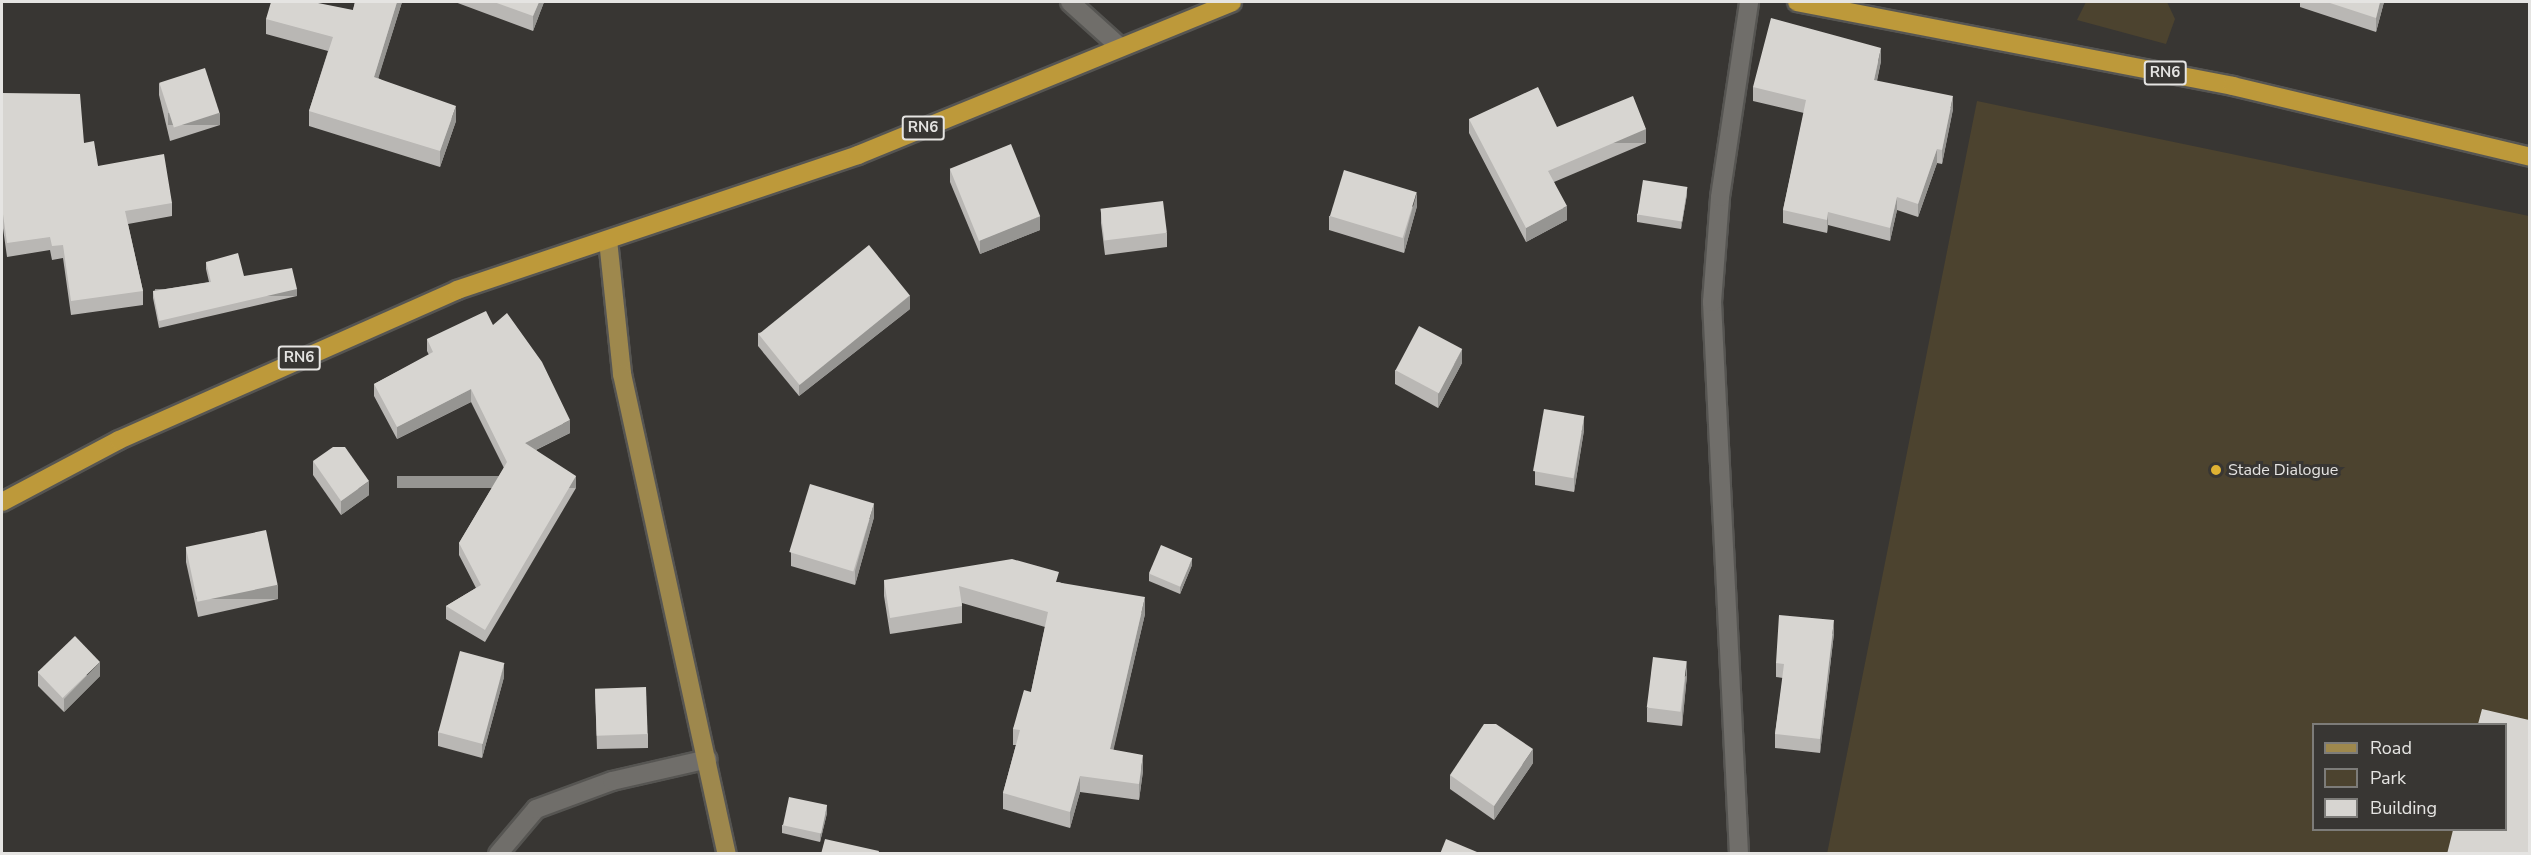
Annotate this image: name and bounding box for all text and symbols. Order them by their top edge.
road number: RN6 [2142,61,2188,85]
road number: RN6 [900,116,946,140]
road number: RN6 [276,346,322,370]
place label: Stade Dialogue [2228,460,2338,480]
marker: Stade Dialogue [2209,463,2223,477]
legend [2312,723,2507,831]
text: Road [2370,736,2412,760]
text: Park [2370,766,2406,790]
text: Building [2370,796,2437,820]

